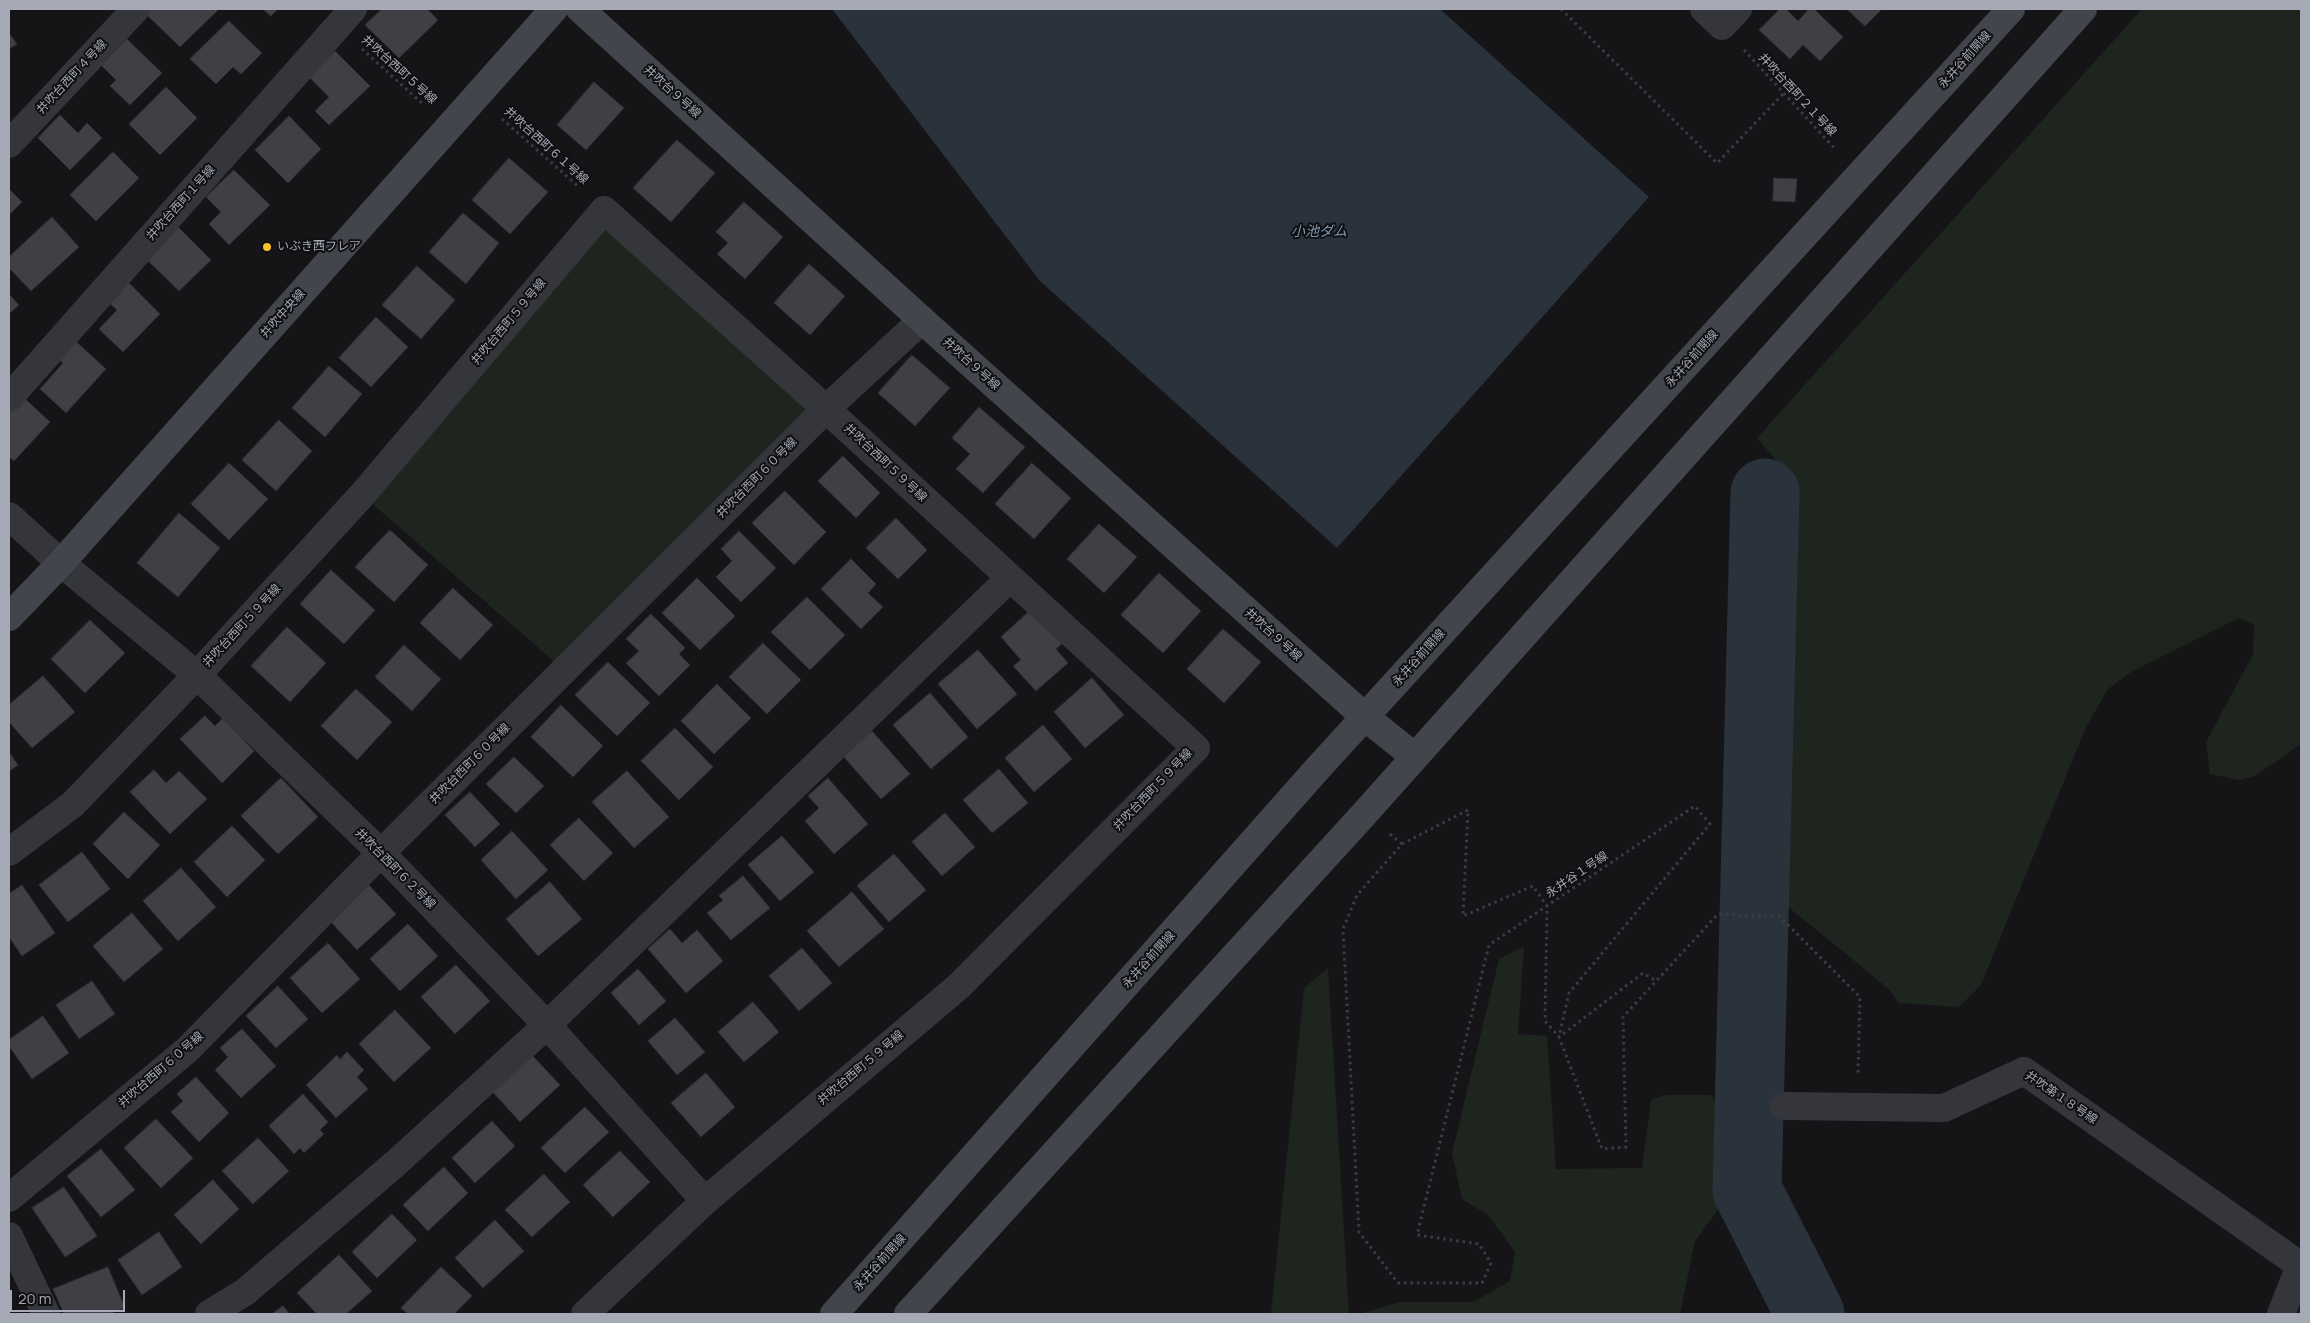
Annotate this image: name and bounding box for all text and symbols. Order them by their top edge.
street label: 永井谷前開線 [1936,28,1994,92]
street label: 井吹台西町５号線 [359,33,439,107]
street label: 井吹台西町４号線 [34,37,110,117]
street label: 井吹台西町２１号線 [1755,51,1839,139]
street label: 井吹台９号線 [640,63,704,121]
street label: 井吹台西町６１号線 [501,105,591,187]
street label: 井吹台西町１号線 [144,163,218,243]
water label: 小池ダム [1291,224,1347,240]
place label: いぶき西フレア [277,240,361,254]
marker: いぶき西フレア [261,241,273,253]
street label: 井吹台西町５９号線 [469,276,549,368]
street label: 井吹中央線 [258,287,308,341]
street label: 永井谷前開線 [1663,327,1721,391]
street label: 井吹台９号線 [939,335,1003,393]
street label: 井吹台西町５９号線 [841,421,929,505]
street label: 井吹台西町６０号線 [714,435,800,521]
street label: 井吹台西町５９号線 [200,582,284,670]
street label: 井吹台９号線 [1241,606,1305,664]
street label: 永井谷前開線 [1390,626,1448,690]
street label: 井吹台西町６０号線 [427,721,513,807]
street label: 井吹台西町５９号線 [1110,746,1196,834]
street label: 井吹台西町６２号線 [352,826,438,912]
street label: 永井谷１号線 [1543,849,1611,901]
street label: 永井谷前開線 [1120,928,1178,992]
street label: 井吹台西町５９号線 [815,1028,907,1108]
street label: 井吹台西町６０号線 [116,1029,206,1111]
street label: 井吹第１８号線 [2022,1069,2100,1127]
street label: 永井谷前開線 [851,1231,909,1295]
scale bar [12,1280,128,1312]
text: 20 m [18,1288,51,1309]

